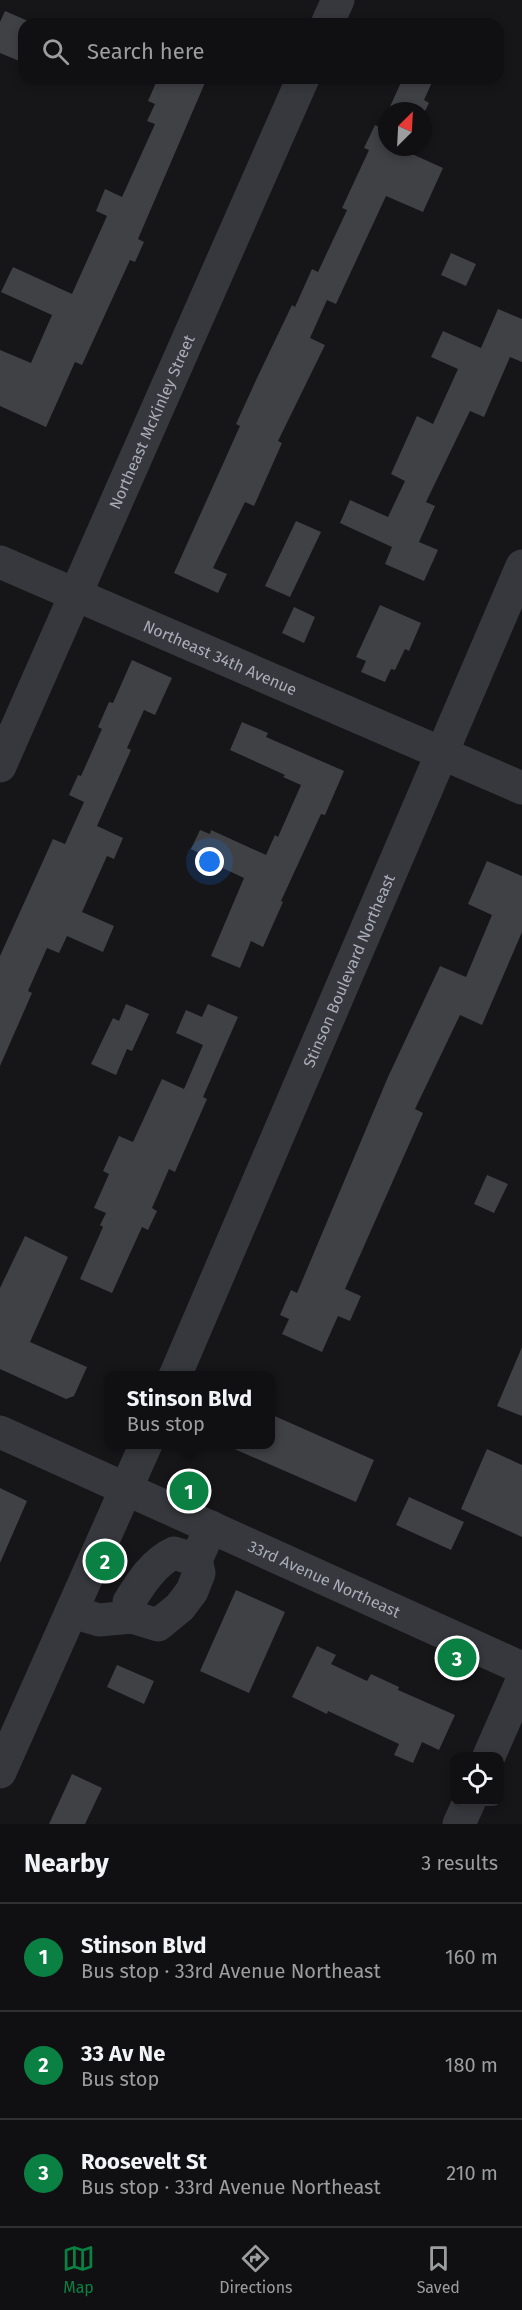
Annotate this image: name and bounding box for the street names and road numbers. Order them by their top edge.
street label: Northeast McKinley Street [105,332,198,512]
street label: Northeast 34th Avenue [141,616,300,699]
street label: Stinson Boulevard Northeast [299,871,399,1070]
street label: 33rd Avenue Northeast [245,1536,404,1621]

